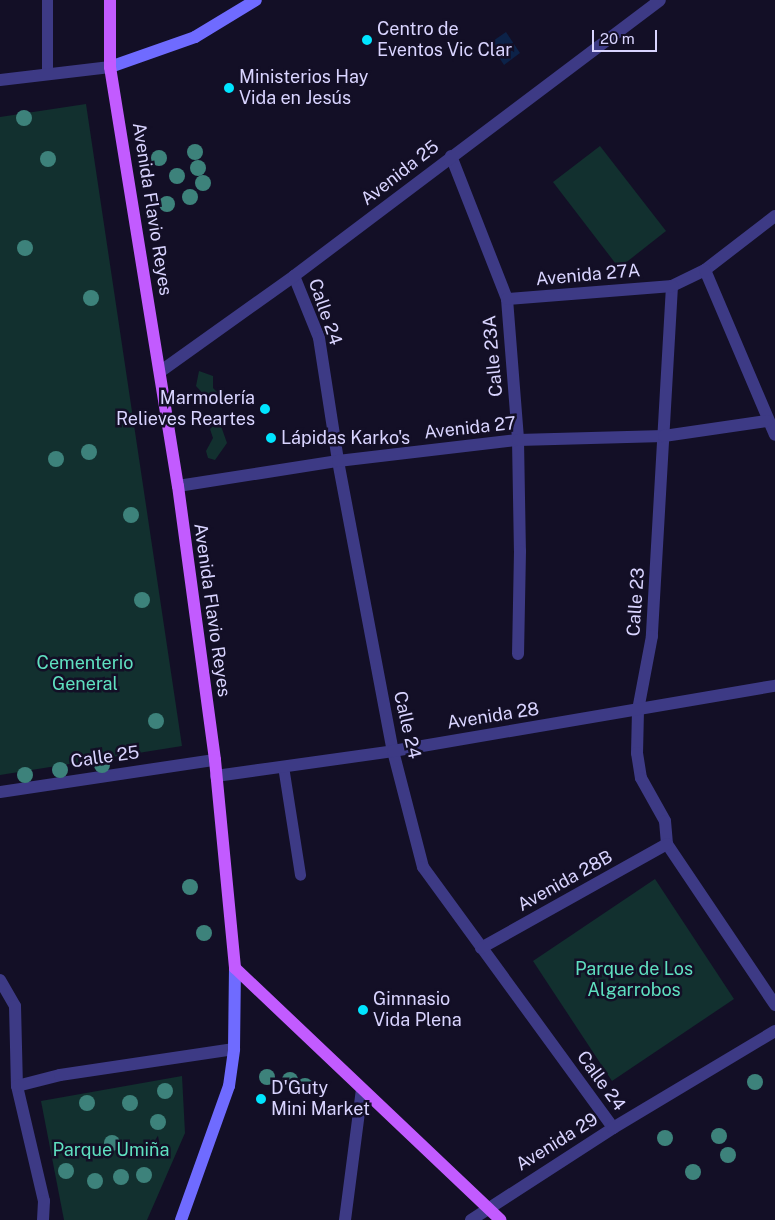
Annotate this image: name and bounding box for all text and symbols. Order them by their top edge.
place label: Centro de Eventos Vic Clar [377,19,513,62]
scale bar [595,20,660,52]
text: 20 m [600,30,635,47]
marker: Centro de Eventos Vic Clar [361,34,373,46]
place label: Ministerios Hay Vida en Jesús [239,67,368,110]
marker: Ministerios Hay Vida en Jesús [223,82,235,94]
street label: Avenida Flavio Reyes [128,121,176,297]
street label: Avenida 25 [357,136,443,210]
street label: Avenida 27A [535,260,641,290]
street label: Calle 24 [304,276,346,348]
street label: Calle 23A [479,314,507,398]
place label: Marmolería Relieves Reartes [116,388,255,430]
marker: Marmolería Relieves Reartes [259,403,271,415]
street label: Avenida 27 [423,412,517,444]
place label: Lápidas Karko's [281,427,410,449]
marker: Lápidas Karko's [265,432,277,444]
street label: Avenida Flavio Reyes [189,522,235,698]
street label: Calle 23 [623,567,649,637]
park label: Cementerio General [37,653,133,696]
street label: Calle 24 [389,689,425,761]
street label: Avenida 28 [445,698,541,734]
street label: Calle 25 [69,741,141,773]
street label: Avenida 28B [514,846,616,916]
park label: Parque de Los Algarrobos [575,959,693,1002]
place label: Gimnasio Vida Plena [373,989,462,1032]
marker: Gimnasio Vida Plena [357,1004,369,1016]
street label: Calle 24 [572,1047,630,1115]
place label: D'Guty Mini Market [271,1078,370,1120]
marker: D'Guty Mini Market [255,1093,267,1105]
street label: Avenida 29 [512,1108,602,1176]
park label: Parque Umiña [53,1139,169,1161]

